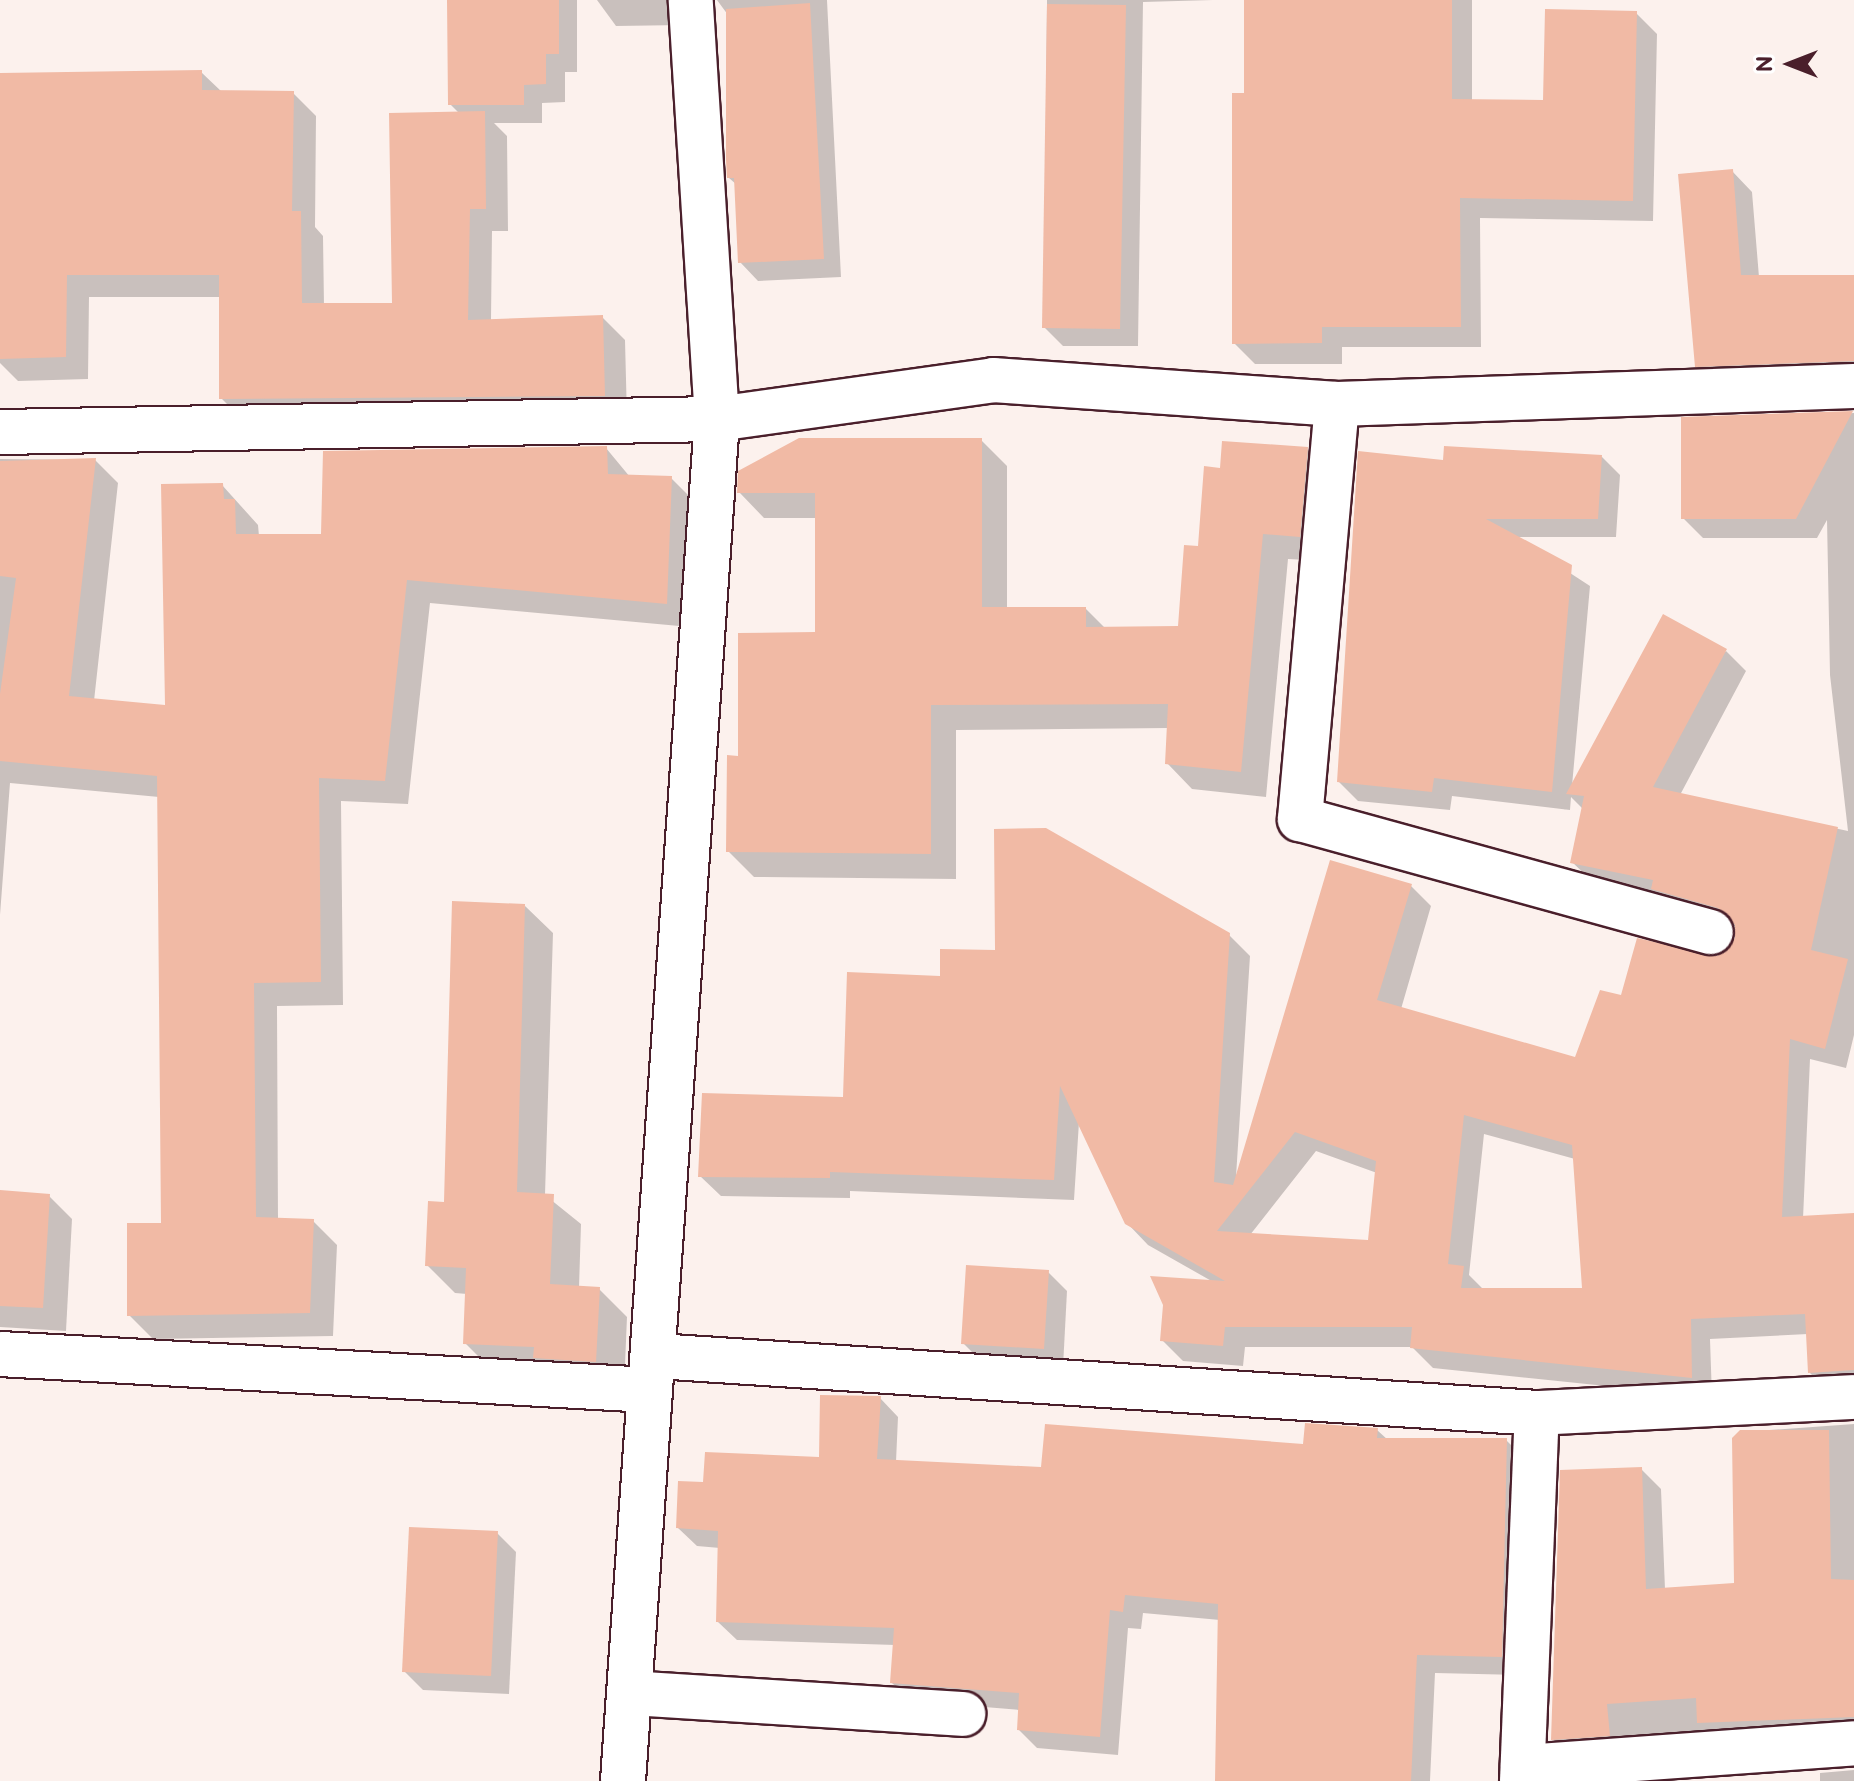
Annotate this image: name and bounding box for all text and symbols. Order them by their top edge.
north arrow [1750,24,1830,104]
text: N [1752,56,1779,72]

